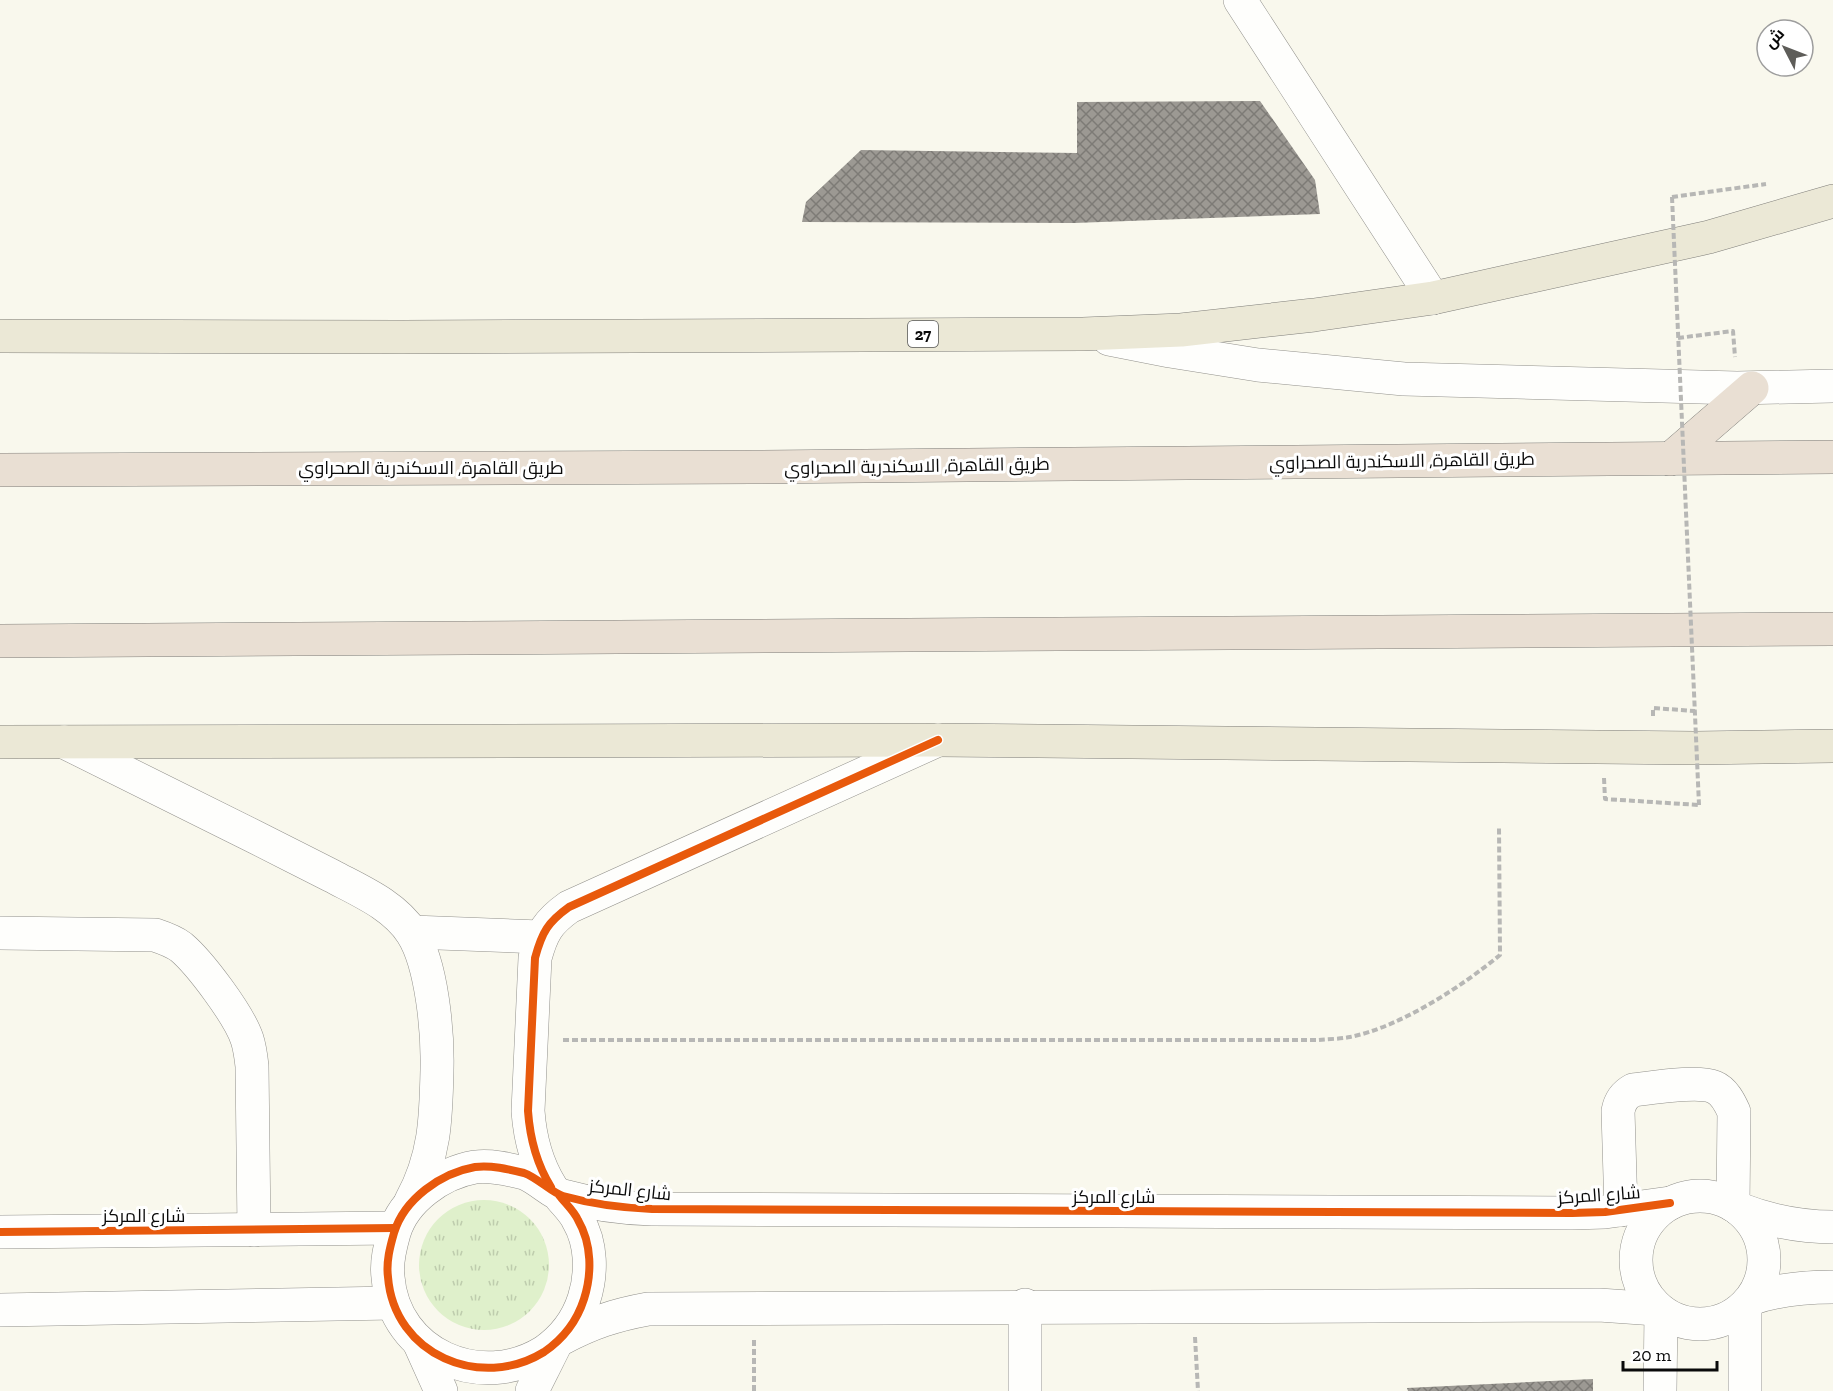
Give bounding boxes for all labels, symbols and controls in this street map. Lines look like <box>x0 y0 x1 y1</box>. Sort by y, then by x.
north arrow <box>1755 18 1815 78</box>
text: ش <box>1760 24 1788 52</box>
road number: 27 <box>908 321 938 347</box>
street label: طريق القاهرة, الاسكندرية الصحراوي <box>1269 448 1535 477</box>
street label: طريق القاهرة, الاسكندرية الصحراوي <box>784 453 1050 482</box>
street label: طريق القاهرة, الاسكندرية الصحراوي <box>298 457 564 482</box>
street label: شارع المركز <box>587 1175 672 1206</box>
street label: شارع المركز <box>1556 1181 1641 1210</box>
street label: شارع المركز <box>1072 1186 1155 1209</box>
street label: شارع المركز <box>102 1205 185 1228</box>
scale bar <box>1623 1334 1718 1372</box>
text: 20 m <box>1632 1344 1672 1366</box>

